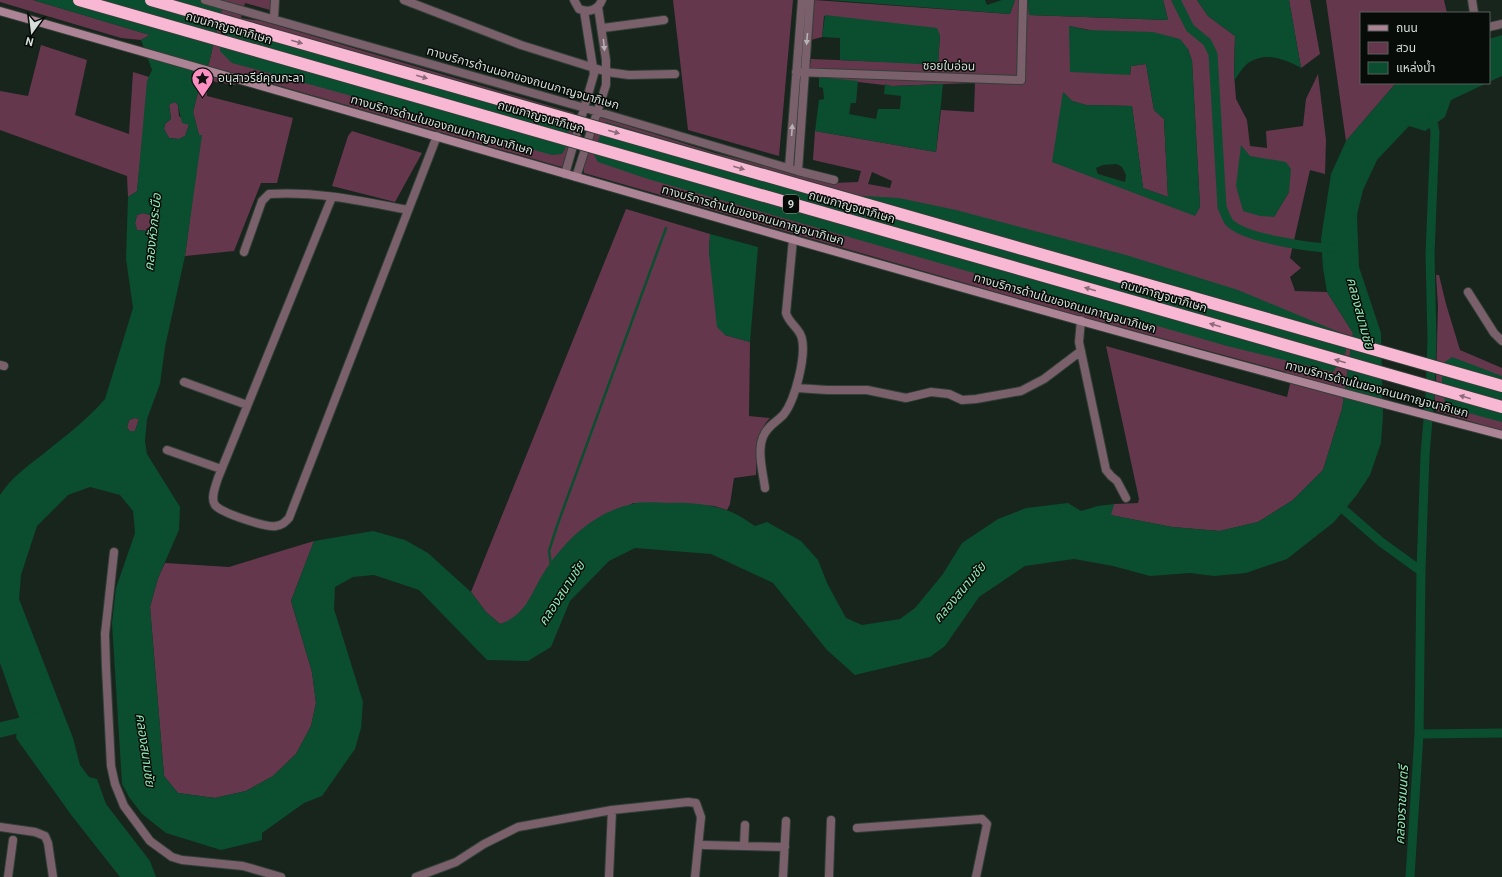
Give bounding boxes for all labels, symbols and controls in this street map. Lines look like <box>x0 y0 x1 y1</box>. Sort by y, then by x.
street label: ถนนกาญจนาภิเษก <box>184 9 274 47</box>
north arrow <box>12 12 52 52</box>
legend <box>1360 12 1490 84</box>
text: ถนน <box>1396 21 1418 35</box>
one-way arrow <box>803 33 810 45</box>
text: N <box>24 34 35 48</box>
one-way arrow <box>290 39 303 45</box>
one-way arrow <box>601 39 608 52</box>
text: สวน <box>1396 41 1416 55</box>
street label: ทางบริการด้านนอกของถนนกาญจนาภิเษก <box>425 44 621 112</box>
street label: ซอยใบอ่อน <box>923 59 975 73</box>
text: แหล่งน้ำ <box>1396 59 1435 75</box>
place icon: อนุสาวรีย์คุณกะลา <box>189 65 215 98</box>
place label: อนุสาวรีย์คุณกะลา <box>218 71 304 85</box>
one-way arrow <box>416 74 428 80</box>
street label: ทางบริการด้านในของถนนกาญจนาภิเษก <box>349 92 535 158</box>
street label: ถนนกาญจนาภิเษก <box>496 98 586 136</box>
one-way arrow <box>788 124 795 136</box>
one-way arrow <box>608 129 620 135</box>
one-way arrow <box>733 165 745 171</box>
street label: ทางบริการด้านในของถนนกาญจนาภิเษก <box>660 182 846 248</box>
street label: ถนนกาญจนาภิเษก <box>807 188 897 226</box>
water label: คลองหัวกระบือ <box>141 192 164 271</box>
road number: 9 <box>783 195 799 213</box>
street label: ทางบริการด้านในของถนนกาญจนาภิเษก <box>972 270 1158 336</box>
water label: คลองสนามชัย <box>1344 276 1378 352</box>
street label: ถนนกาญจนาภิเษก <box>1119 277 1209 315</box>
one-way arrow <box>1083 286 1095 292</box>
one-way arrow <box>1208 322 1220 328</box>
street label: ทางบริการด้านในของถนนกาญจนาภิเษก <box>1284 358 1470 420</box>
one-way arrow <box>1333 358 1345 364</box>
one-way arrow <box>1458 393 1471 399</box>
water label: คลองสนามชัย <box>535 557 588 628</box>
water label: คลองสนามชัย <box>930 558 990 625</box>
water label: คลองสนามชัย <box>133 713 158 789</box>
water label: คลองราชมนตรี <box>1392 762 1411 845</box>

